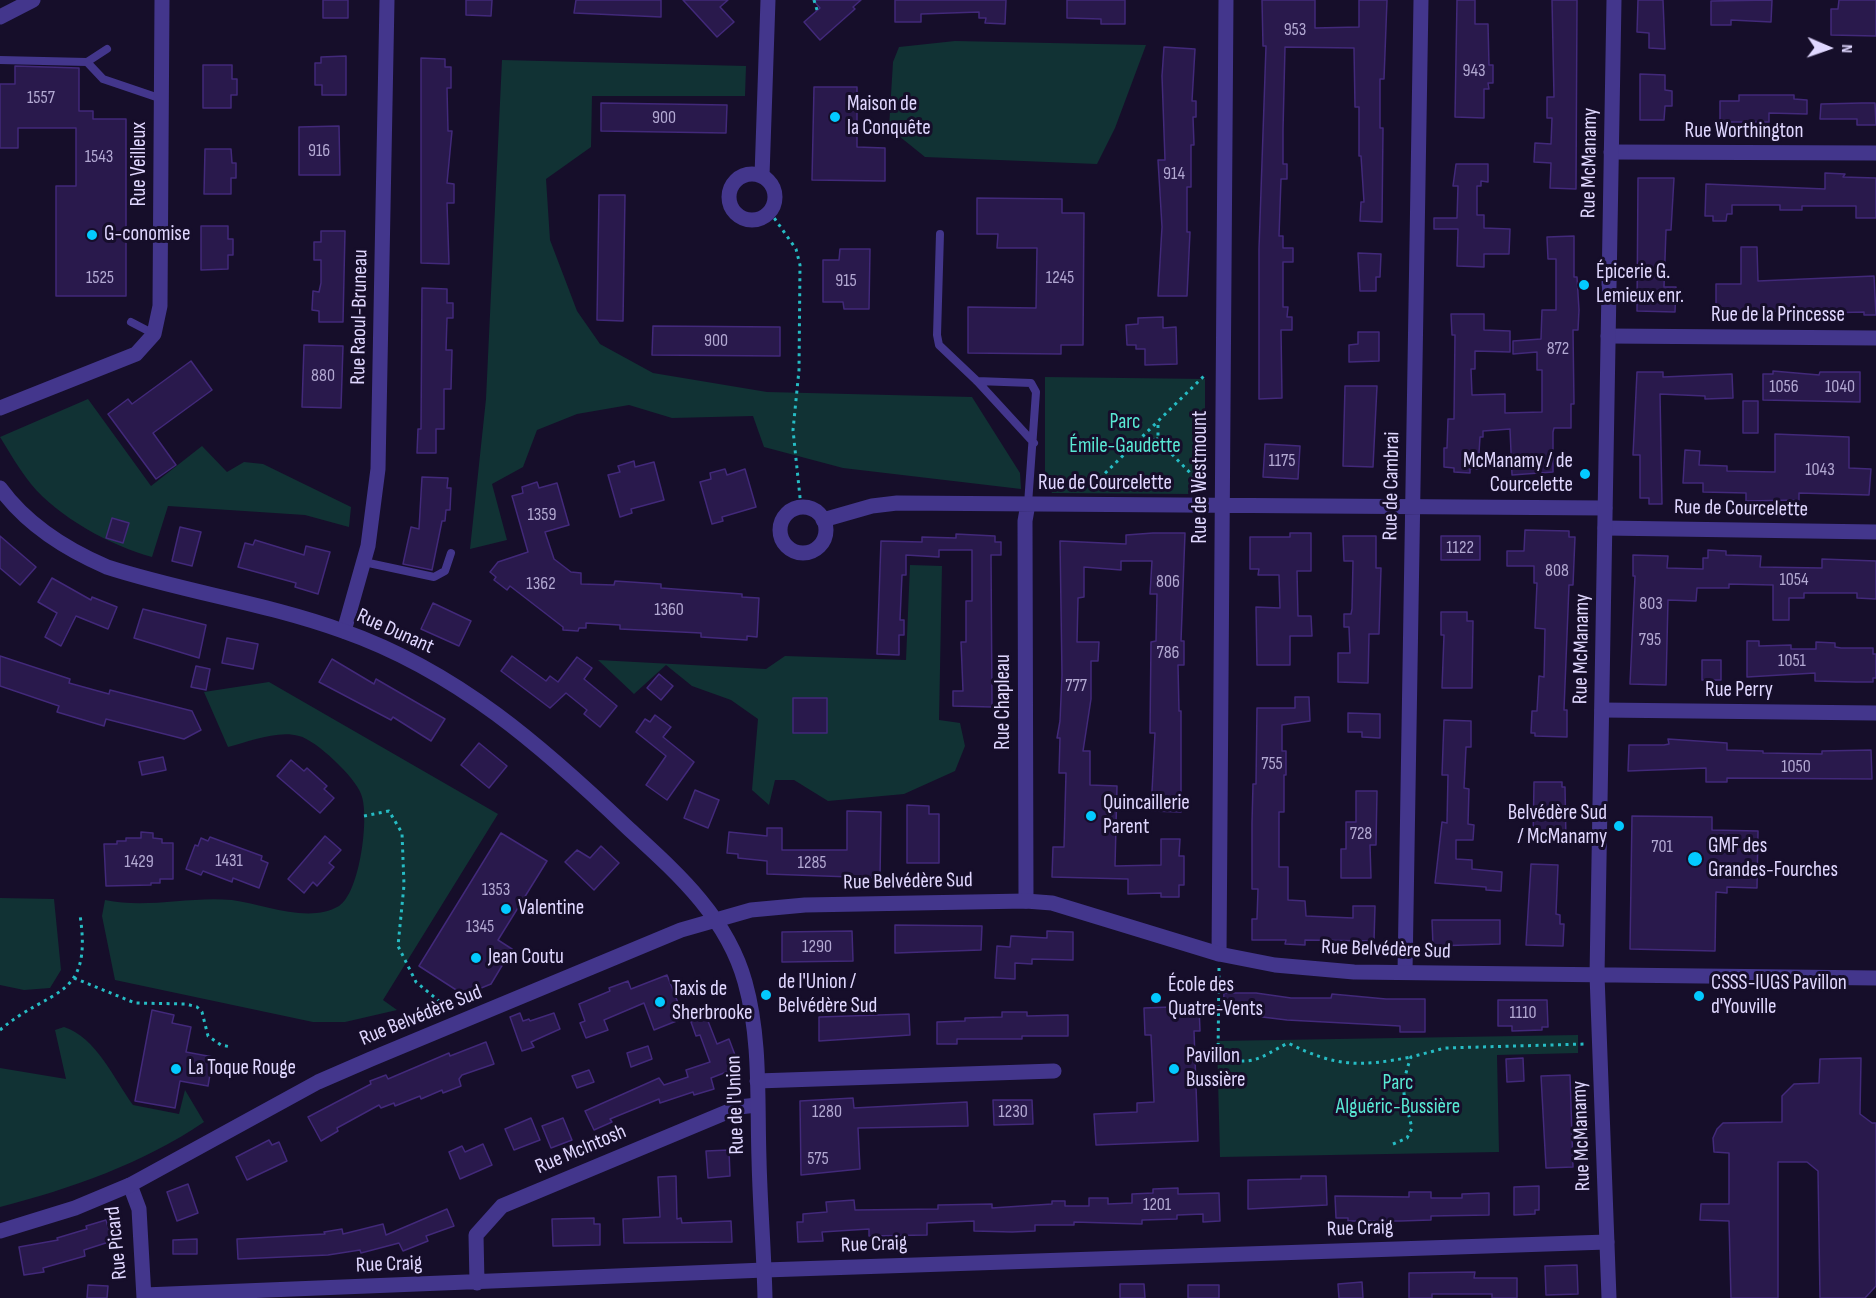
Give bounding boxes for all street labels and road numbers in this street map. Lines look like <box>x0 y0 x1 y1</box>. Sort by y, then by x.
street label: Rue McManamy <box>1576 108 1604 218</box>
street label: Rue Worthington <box>1684 119 1804 145</box>
street label: Rue Veilleux <box>127 122 153 206</box>
street label: Rue Raoul-Bruneau <box>346 249 374 385</box>
street label: Rue de la Princesse <box>1711 303 1845 329</box>
street label: Rue de Westmount <box>1188 410 1214 544</box>
street label: Rue de Cambrai <box>1378 431 1406 541</box>
street label: Rue de Courcelette <box>1038 471 1172 497</box>
street label: Rue de Courcelette <box>1674 495 1808 523</box>
street label: Rue McManamy <box>1568 594 1596 704</box>
street label: Rue Dunant <box>352 604 438 660</box>
street label: Rue Chapleau <box>991 654 1017 750</box>
street label: Rue Perry <box>1705 678 1773 704</box>
street label: Rue Belvédère Sud <box>843 868 973 896</box>
street label: Rue Belvédère Sud <box>1321 935 1451 965</box>
street label: Rue Belvédère Sud <box>356 980 486 1052</box>
street label: Rue de l'Union <box>722 1055 750 1155</box>
street label: Rue McManamy <box>1567 1080 1597 1192</box>
street label: Rue McIntosh <box>532 1120 630 1180</box>
street label: Rue Picard <box>101 1205 133 1281</box>
street label: Rue Craig <box>1326 1215 1394 1243</box>
street label: Rue Craig <box>840 1231 908 1259</box>
street label: Rue Craig <box>355 1251 423 1279</box>

